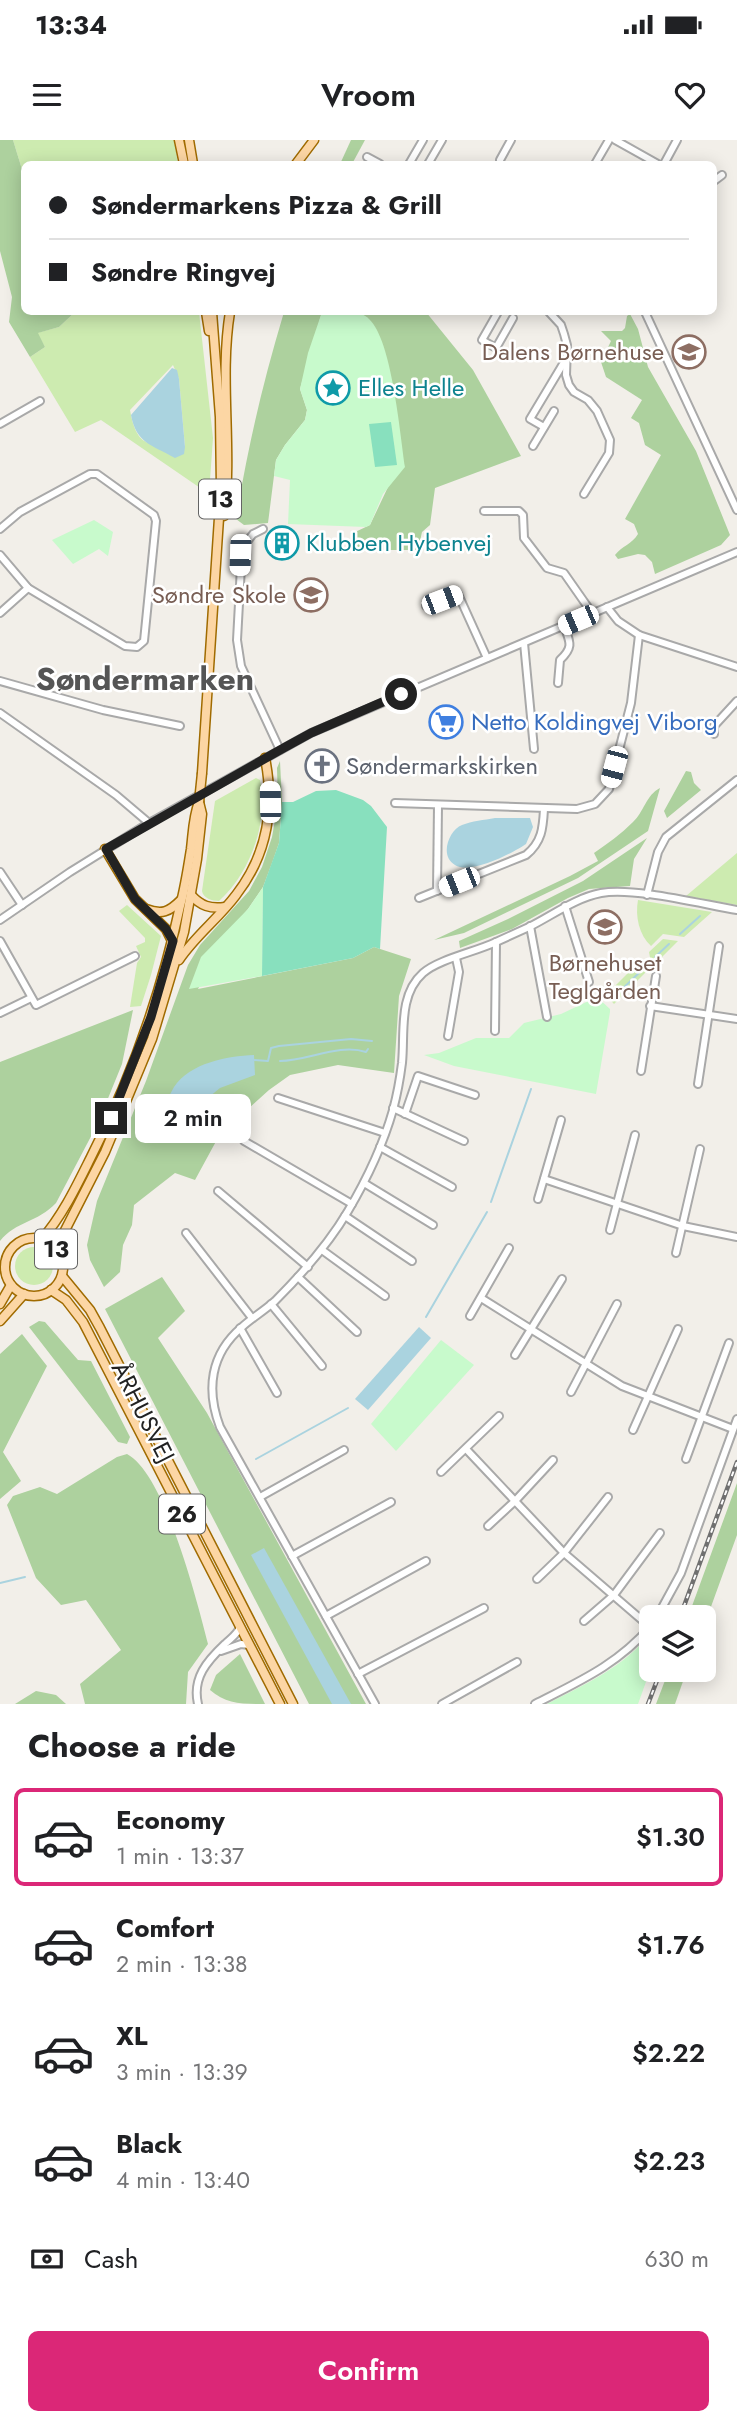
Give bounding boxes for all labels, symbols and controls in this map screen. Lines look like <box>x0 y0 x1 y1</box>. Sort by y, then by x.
text: 13:34 <box>35 6 107 44</box>
text: Vroom <box>321 72 416 118</box>
icon: menu <box>28 76 66 114</box>
icon: heart <box>671 76 709 114</box>
text: Søndermarkens Pizza & Grill <box>91 186 442 224</box>
text: Søndre Ringvej <box>91 253 276 291</box>
school or university icon: Dalens Børnehuse <box>670 333 708 371</box>
place label: Dalens Børnehuse <box>482 334 664 369</box>
place icon: Elles Helle <box>314 369 352 407</box>
place label: Elles Helle <box>358 370 464 405</box>
road number: 13 <box>199 480 241 518</box>
building icon: Klubben Hybenvej <box>263 524 301 562</box>
place label: Klubben Hybenvej <box>306 525 492 560</box>
car <box>229 534 252 576</box>
school or university icon: Søndre Skole <box>292 576 330 614</box>
place label: Søndre Skole <box>152 577 286 612</box>
car <box>419 583 466 617</box>
car <box>555 602 602 638</box>
district label: Søndermarken <box>36 656 254 702</box>
route start <box>385 678 417 710</box>
supermarket icon: Netto Koldingvej Viborg <box>427 703 465 741</box>
place label: Netto Koldingvej Viborg <box>471 704 718 739</box>
car <box>599 744 630 790</box>
church icon: Søndermarkskirken <box>303 747 341 785</box>
place label: Søndermarkskirken <box>346 748 538 783</box>
car <box>260 781 281 823</box>
car <box>436 864 483 900</box>
school or university icon: Børnehuset Teglgården <box>586 908 624 946</box>
place label: Børnehuset Teglgården <box>549 945 662 1008</box>
callout: 2 min <box>136 1094 251 1142</box>
text: 2 min <box>163 1101 223 1135</box>
route end <box>95 1102 127 1134</box>
road number: 13 <box>35 1230 77 1268</box>
street label: ÅRHUSVEJ <box>103 1355 184 1468</box>
road number: 26 <box>159 1494 205 1534</box>
map controls <box>639 1605 716 1682</box>
button: layers <box>639 1605 716 1682</box>
text: Choose a ride <box>28 1723 236 1769</box>
text: Economy <box>116 1801 225 1839</box>
icon: car <box>32 1806 95 1869</box>
text: $1.30 <box>636 1818 705 1856</box>
text: 1 min · 13:37 <box>116 1839 244 1873</box>
text: Comfort <box>116 1909 214 1947</box>
icon: car <box>32 1914 95 1977</box>
text: $1.76 <box>637 1926 705 1964</box>
text: 2 min · 13:38 <box>116 1947 248 1981</box>
text: XL <box>116 2017 148 2055</box>
icon: car <box>32 2022 95 2085</box>
text: $2.22 <box>632 2034 705 2072</box>
text: 3 min · 13:39 <box>116 2055 248 2089</box>
text: Black <box>116 2125 182 2163</box>
icon: car <box>32 2130 95 2193</box>
text: $2.23 <box>633 2142 705 2180</box>
text: 4 min · 13:40 <box>116 2163 250 2197</box>
icon: cash <box>28 2240 66 2278</box>
text: Cash <box>84 2240 138 2278</box>
text: 630 m <box>645 2242 709 2276</box>
button: Confirm <box>28 2331 709 2411</box>

